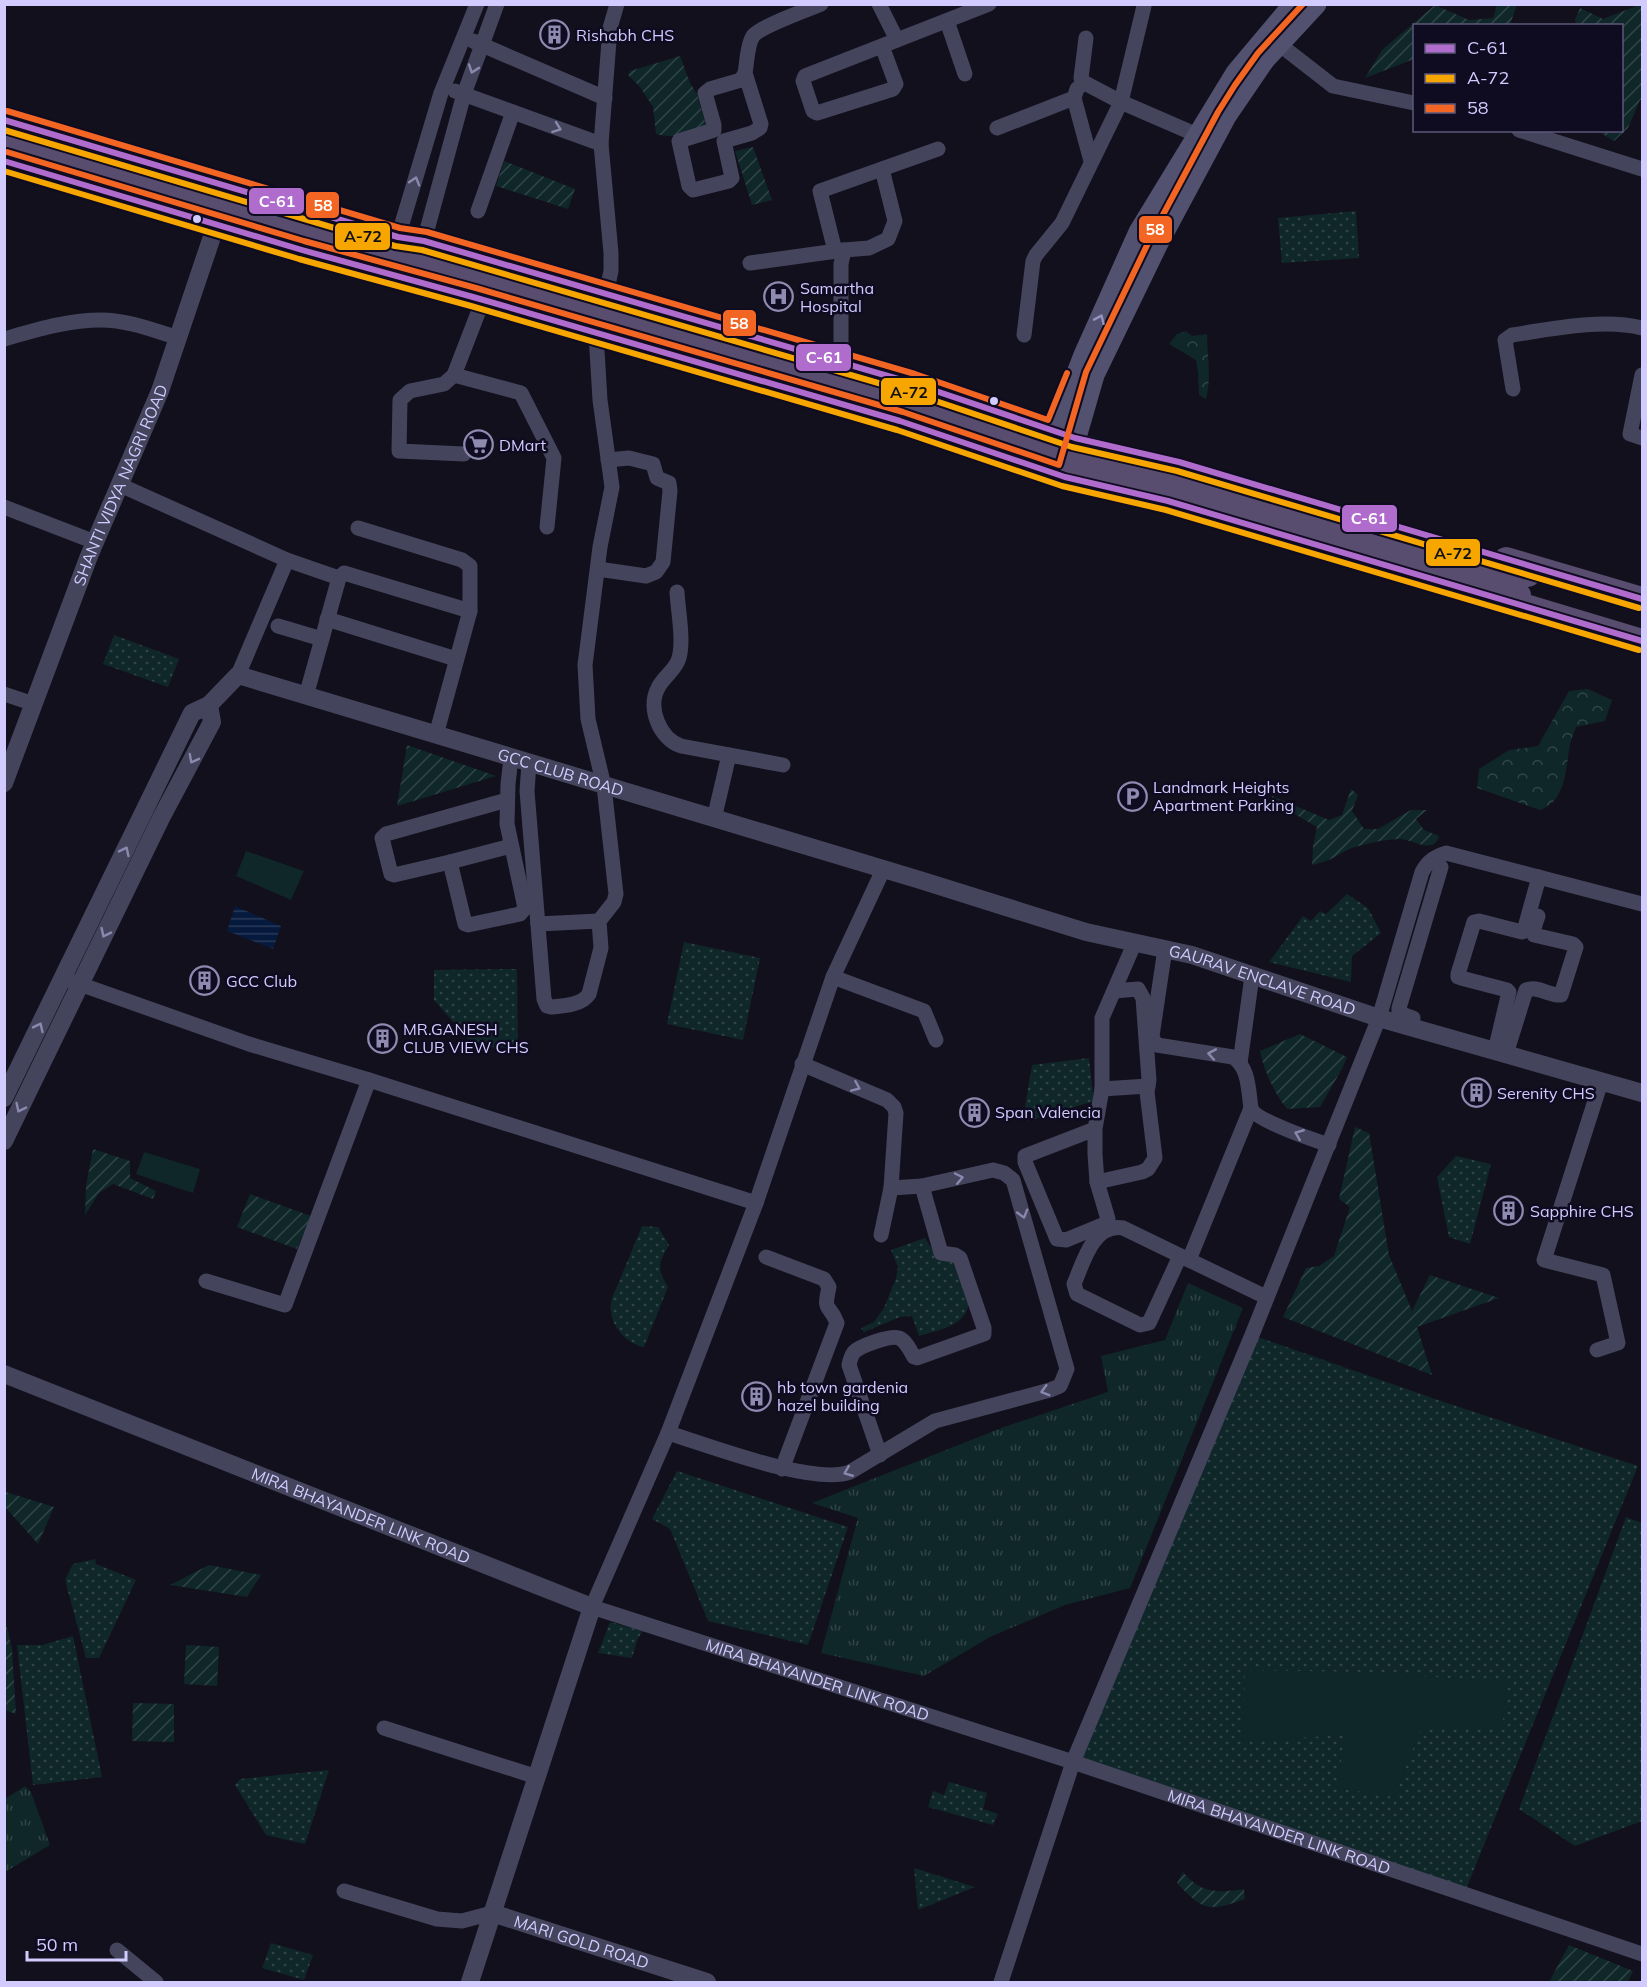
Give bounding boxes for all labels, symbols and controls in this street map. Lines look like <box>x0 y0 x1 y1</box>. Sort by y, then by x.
building icon: Rishabh CHS <box>539 19 571 51</box>
legend <box>1413 24 1623 132</box>
place label: Rishabh CHS <box>576 25 674 45</box>
text: C-61 <box>1467 36 1508 59</box>
one-way arrow <box>468 63 481 74</box>
text: A-72 <box>1467 66 1509 89</box>
text: 58 <box>1467 96 1489 119</box>
one-way arrow <box>551 120 562 133</box>
one-way arrow <box>408 176 420 187</box>
line badge: C-61 <box>248 187 305 215</box>
text: C-61 <box>259 191 295 211</box>
line badge: 58 <box>305 191 340 219</box>
text: 58 <box>313 195 333 215</box>
unlabelled marker <box>191 213 203 225</box>
line badge: 58 <box>1138 215 1173 244</box>
text: 58 <box>1145 219 1165 239</box>
line badge: A-72 <box>334 222 391 251</box>
text: A-72 <box>344 226 382 246</box>
place label: Samartha Hospital <box>800 278 874 316</box>
hospital icon: Samartha Hospital <box>763 281 795 313</box>
line badge: 58 <box>722 309 757 337</box>
text: 58 <box>729 313 749 333</box>
one-way arrow <box>1093 314 1105 325</box>
line badge: C-61 <box>795 343 852 372</box>
text: C-61 <box>806 347 842 367</box>
line badge: A-72 <box>880 377 937 406</box>
street label: SHANTI VIDYA NAGRI ROAD <box>69 382 171 588</box>
text: A-72 <box>890 382 928 402</box>
unlabelled marker <box>988 395 1000 407</box>
supermarket icon: DMart <box>462 429 494 461</box>
place label: DMart <box>499 435 547 455</box>
line badge: C-61 <box>1341 504 1398 533</box>
text: C-61 <box>1351 508 1387 528</box>
line badge: A-72 <box>1425 538 1481 567</box>
text: A-72 <box>1434 543 1472 563</box>
street label: GCC CLUB ROAD <box>495 744 626 800</box>
one-way arrow <box>189 752 200 763</box>
place label: Landmark Heights Apartment Parking <box>1153 777 1294 815</box>
parking icon: Landmark Heights Apartment Parking <box>1116 780 1148 812</box>
one-way arrow <box>117 847 129 858</box>
one-way arrow <box>100 926 112 937</box>
street label: GAURAV ENCLAVE ROAD <box>1167 940 1358 1019</box>
building icon: GCC Club <box>189 965 221 997</box>
place label: GCC Club <box>226 971 297 991</box>
place label: MR.GANESH CLUB VIEW CHS <box>403 1019 529 1057</box>
one-way arrow <box>31 1022 43 1033</box>
building icon: MR.GANESH CLUB VIEW CHS <box>366 1022 398 1054</box>
one-way arrow <box>1208 1048 1218 1061</box>
building icon: Serenity CHS <box>1460 1077 1492 1109</box>
one-way arrow <box>849 1079 860 1091</box>
place label: Serenity CHS <box>1497 1083 1595 1103</box>
building icon: Span Valencia <box>958 1096 990 1128</box>
one-way arrow <box>16 1102 28 1113</box>
place label: Span Valencia <box>995 1102 1101 1122</box>
one-way arrow <box>1294 1129 1305 1141</box>
one-way arrow <box>954 1172 964 1185</box>
building icon: Sapphire CHS <box>1493 1195 1525 1227</box>
place label: Sapphire CHS <box>1530 1201 1634 1221</box>
one-way arrow <box>1016 1208 1028 1219</box>
place label: hb town gardenia hazel building <box>777 1377 908 1415</box>
building icon: hb town gardenia hazel building <box>740 1380 772 1412</box>
one-way arrow <box>1040 1384 1051 1396</box>
street label: MIRA BHAYANDER LINK ROAD <box>249 1463 473 1568</box>
one-way arrow <box>843 1465 854 1477</box>
street label: MIRA BHAYANDER LINK ROAD <box>703 1634 932 1725</box>
street label: MIRA BHAYANDER LINK ROAD <box>1165 1785 1393 1878</box>
street label: MARI GOLD ROAD <box>511 1911 652 1973</box>
scale bar <box>27 1924 126 1962</box>
text: 50 m <box>36 1933 78 1956</box>

